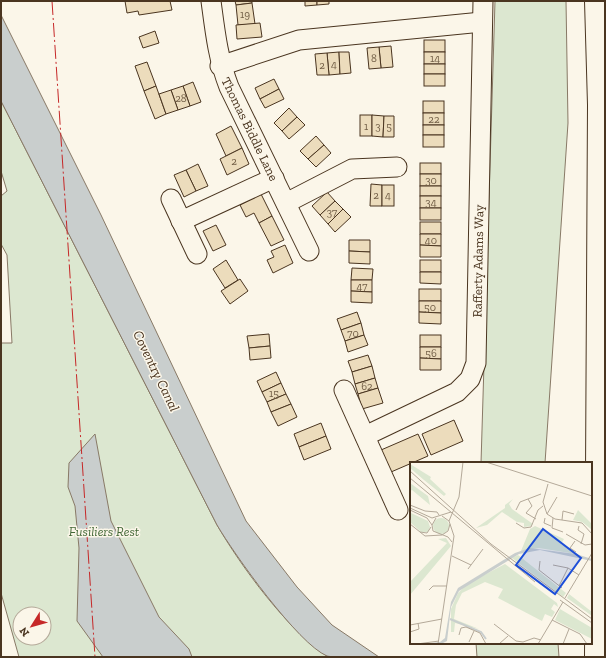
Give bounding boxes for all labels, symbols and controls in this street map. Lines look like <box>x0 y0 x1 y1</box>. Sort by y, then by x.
house number: 19 <box>240 8 250 21</box>
house number: 8 <box>371 52 377 65</box>
house number: 14 <box>430 52 440 65</box>
house number: 4 <box>331 58 337 71</box>
house number: 2 <box>319 59 325 72</box>
street label: Thomas Biddle Lane <box>218 75 282 183</box>
house number: 28 <box>175 92 187 105</box>
house number: 22 <box>428 113 440 126</box>
house number: 1 <box>364 120 369 133</box>
house number: 3 <box>375 120 381 133</box>
house number: 5 <box>386 120 392 133</box>
house number: 2 <box>231 155 237 168</box>
house number: 30 <box>425 174 437 187</box>
house number: 2 <box>373 189 379 202</box>
house number: 4 <box>385 189 391 202</box>
house number: 34 <box>425 196 437 209</box>
street label: Rafferty Adams Way <box>470 204 486 318</box>
house number: 37 <box>327 206 337 219</box>
house number: 40 <box>425 234 437 247</box>
house number: 47 <box>357 280 367 293</box>
house number: 50 <box>424 301 436 314</box>
house number: 70 <box>347 327 359 340</box>
water label: Coventry Canal <box>129 328 183 414</box>
house number: 56 <box>425 347 437 360</box>
house number: 62 <box>361 380 373 393</box>
house number: 15 <box>269 387 279 400</box>
inset map <box>410 462 592 644</box>
park label: Fusiliers Rest <box>69 524 140 539</box>
north arrow <box>12 606 52 646</box>
text: N <box>16 624 32 639</box>

